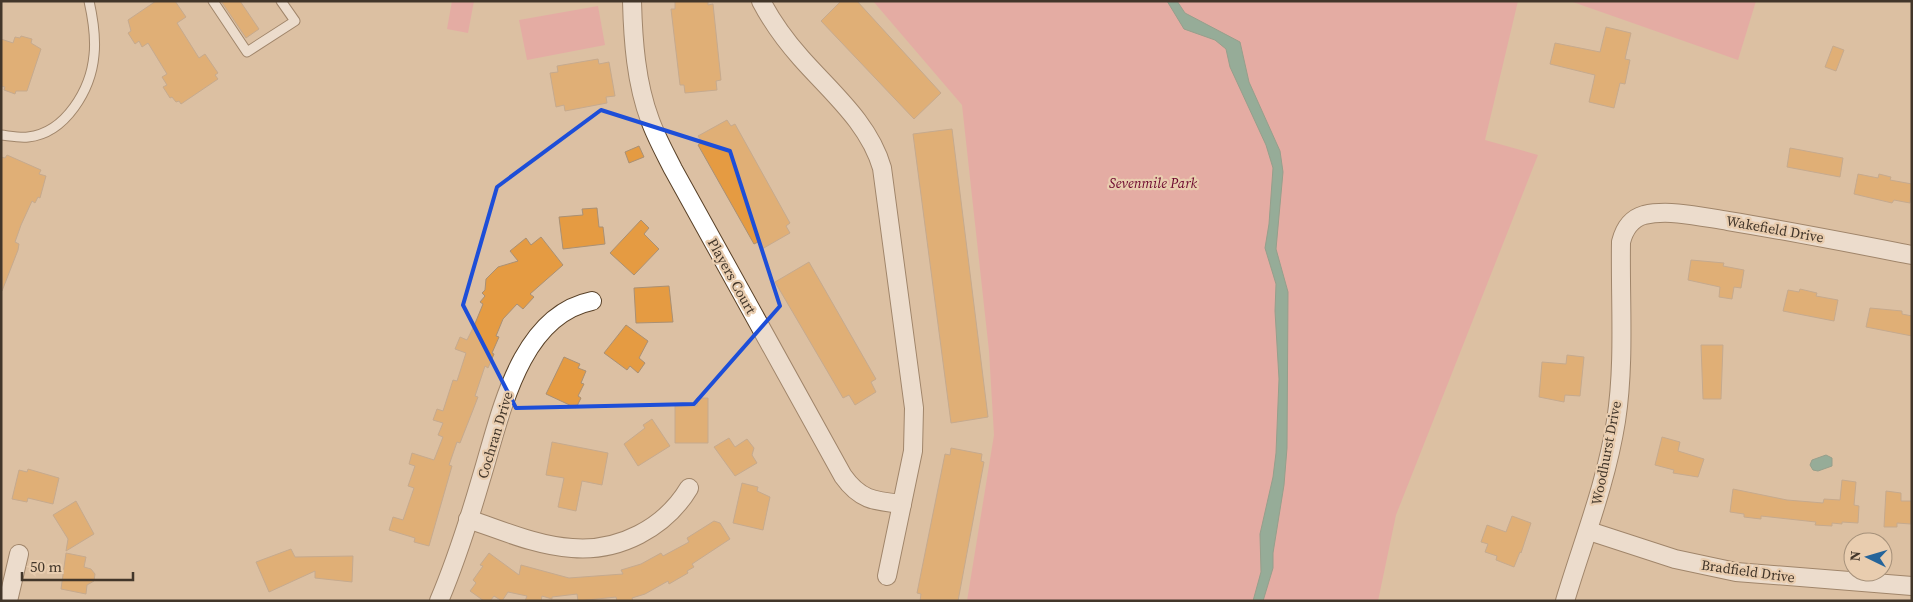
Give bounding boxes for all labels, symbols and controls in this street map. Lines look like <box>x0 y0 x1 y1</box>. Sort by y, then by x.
park label: Sevenmile Park <box>1109 173 1197 193</box>
street label: Wakefield Drive <box>1725 211 1825 247</box>
street label: Players Court <box>703 235 761 318</box>
street label: Cochran Drive <box>472 389 518 481</box>
street label: Woodhurst Drive <box>1586 399 1626 507</box>
north arrow <box>1843 532 1893 582</box>
scale bar <box>22 550 134 582</box>
text: N <box>1845 550 1865 562</box>
street label: Bradfield Drive <box>1700 555 1796 587</box>
text: 50 m <box>30 556 62 577</box>

